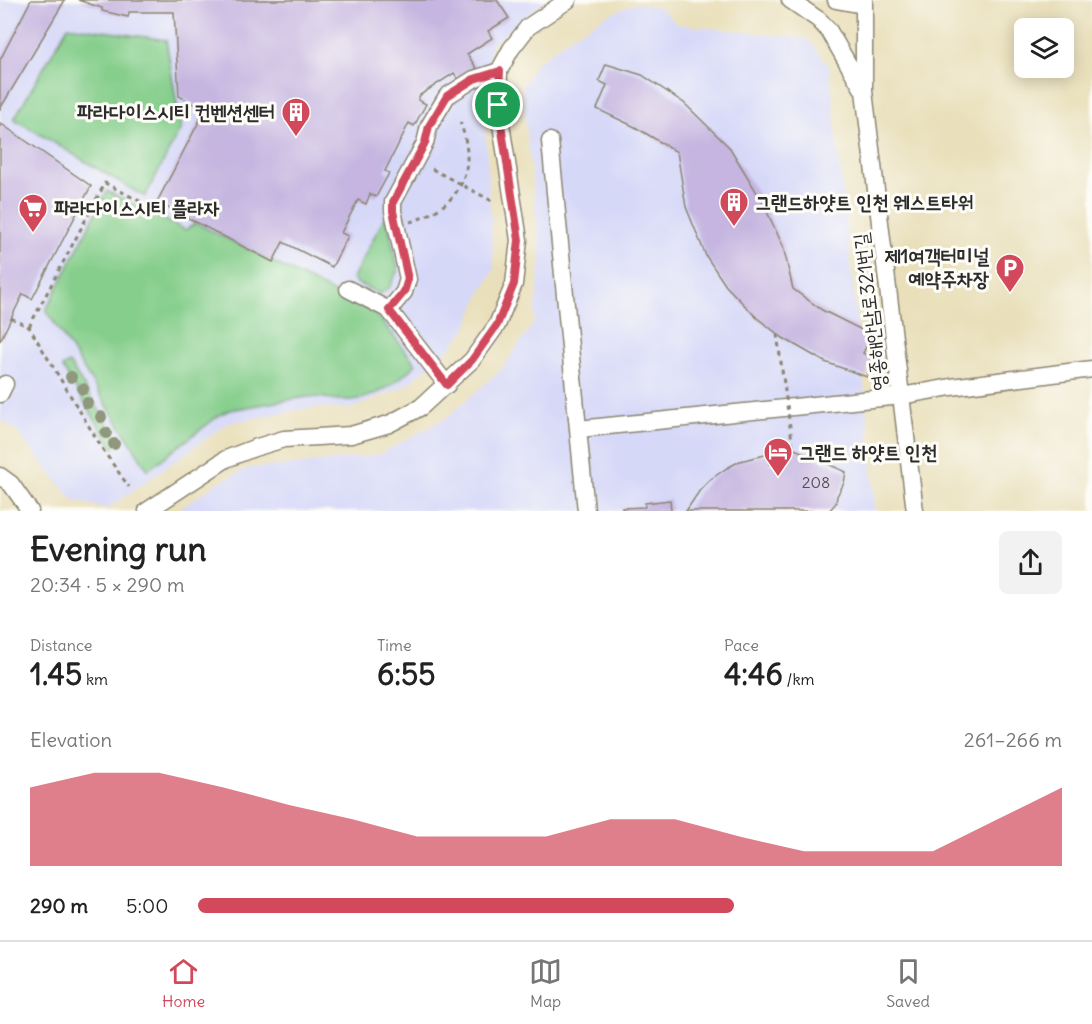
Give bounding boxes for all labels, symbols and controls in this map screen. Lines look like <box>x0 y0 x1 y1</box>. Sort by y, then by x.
map controls <box>1014 18 1074 78</box>
button: layers <box>1014 18 1074 78</box>
pin <box>472 79 523 130</box>
icon: arrive <box>481 88 514 121</box>
building icon: 파라다이스시티 컨벤션센터 <box>280 96 312 138</box>
place label: 파라다이스시티 컨벤션센터 <box>77 99 275 124</box>
building icon: 그랜드하얏트 인천 웨스트타워 <box>718 186 750 228</box>
place label: 그랜드하얏트 인천 웨스트타워 <box>755 189 974 214</box>
supermarket icon: 파라다이스시티 플라자 <box>17 192 49 234</box>
place label: 파라다이스시티 플라자 <box>54 195 220 220</box>
street label: 영종해안남로321번길 <box>847 232 892 392</box>
place label: 제1여객터미널 예약주차장 <box>884 243 990 291</box>
parking icon: 제1여객터미널 예약주차장 <box>994 252 1026 294</box>
hotel icon: 그랜드 하얏트 인천 <box>762 436 794 478</box>
place label: 그랜드 하얏트 인천 <box>799 439 937 464</box>
house number: 208 <box>802 472 830 492</box>
text: Evening run <box>30 528 206 570</box>
button: share <box>999 531 1062 594</box>
text: 20:34 · 5 × 290 m <box>30 572 185 597</box>
text: Distance <box>30 635 92 655</box>
text: Time <box>377 635 412 655</box>
text: Pace <box>724 635 759 655</box>
text: 1.45 <box>30 655 82 693</box>
text: 6:55 <box>377 655 436 693</box>
text: 4:46 <box>724 655 783 693</box>
text: km <box>82 669 108 689</box>
text: /km <box>783 669 815 689</box>
text: Elevation <box>30 727 112 752</box>
text: 261–266 m <box>964 727 1062 752</box>
text: 290 m <box>30 893 88 918</box>
text: 5:00 <box>126 893 168 918</box>
tab: Home <box>162 955 205 1011</box>
tab: Map <box>529 955 562 1011</box>
tab: Saved <box>886 955 930 1011</box>

